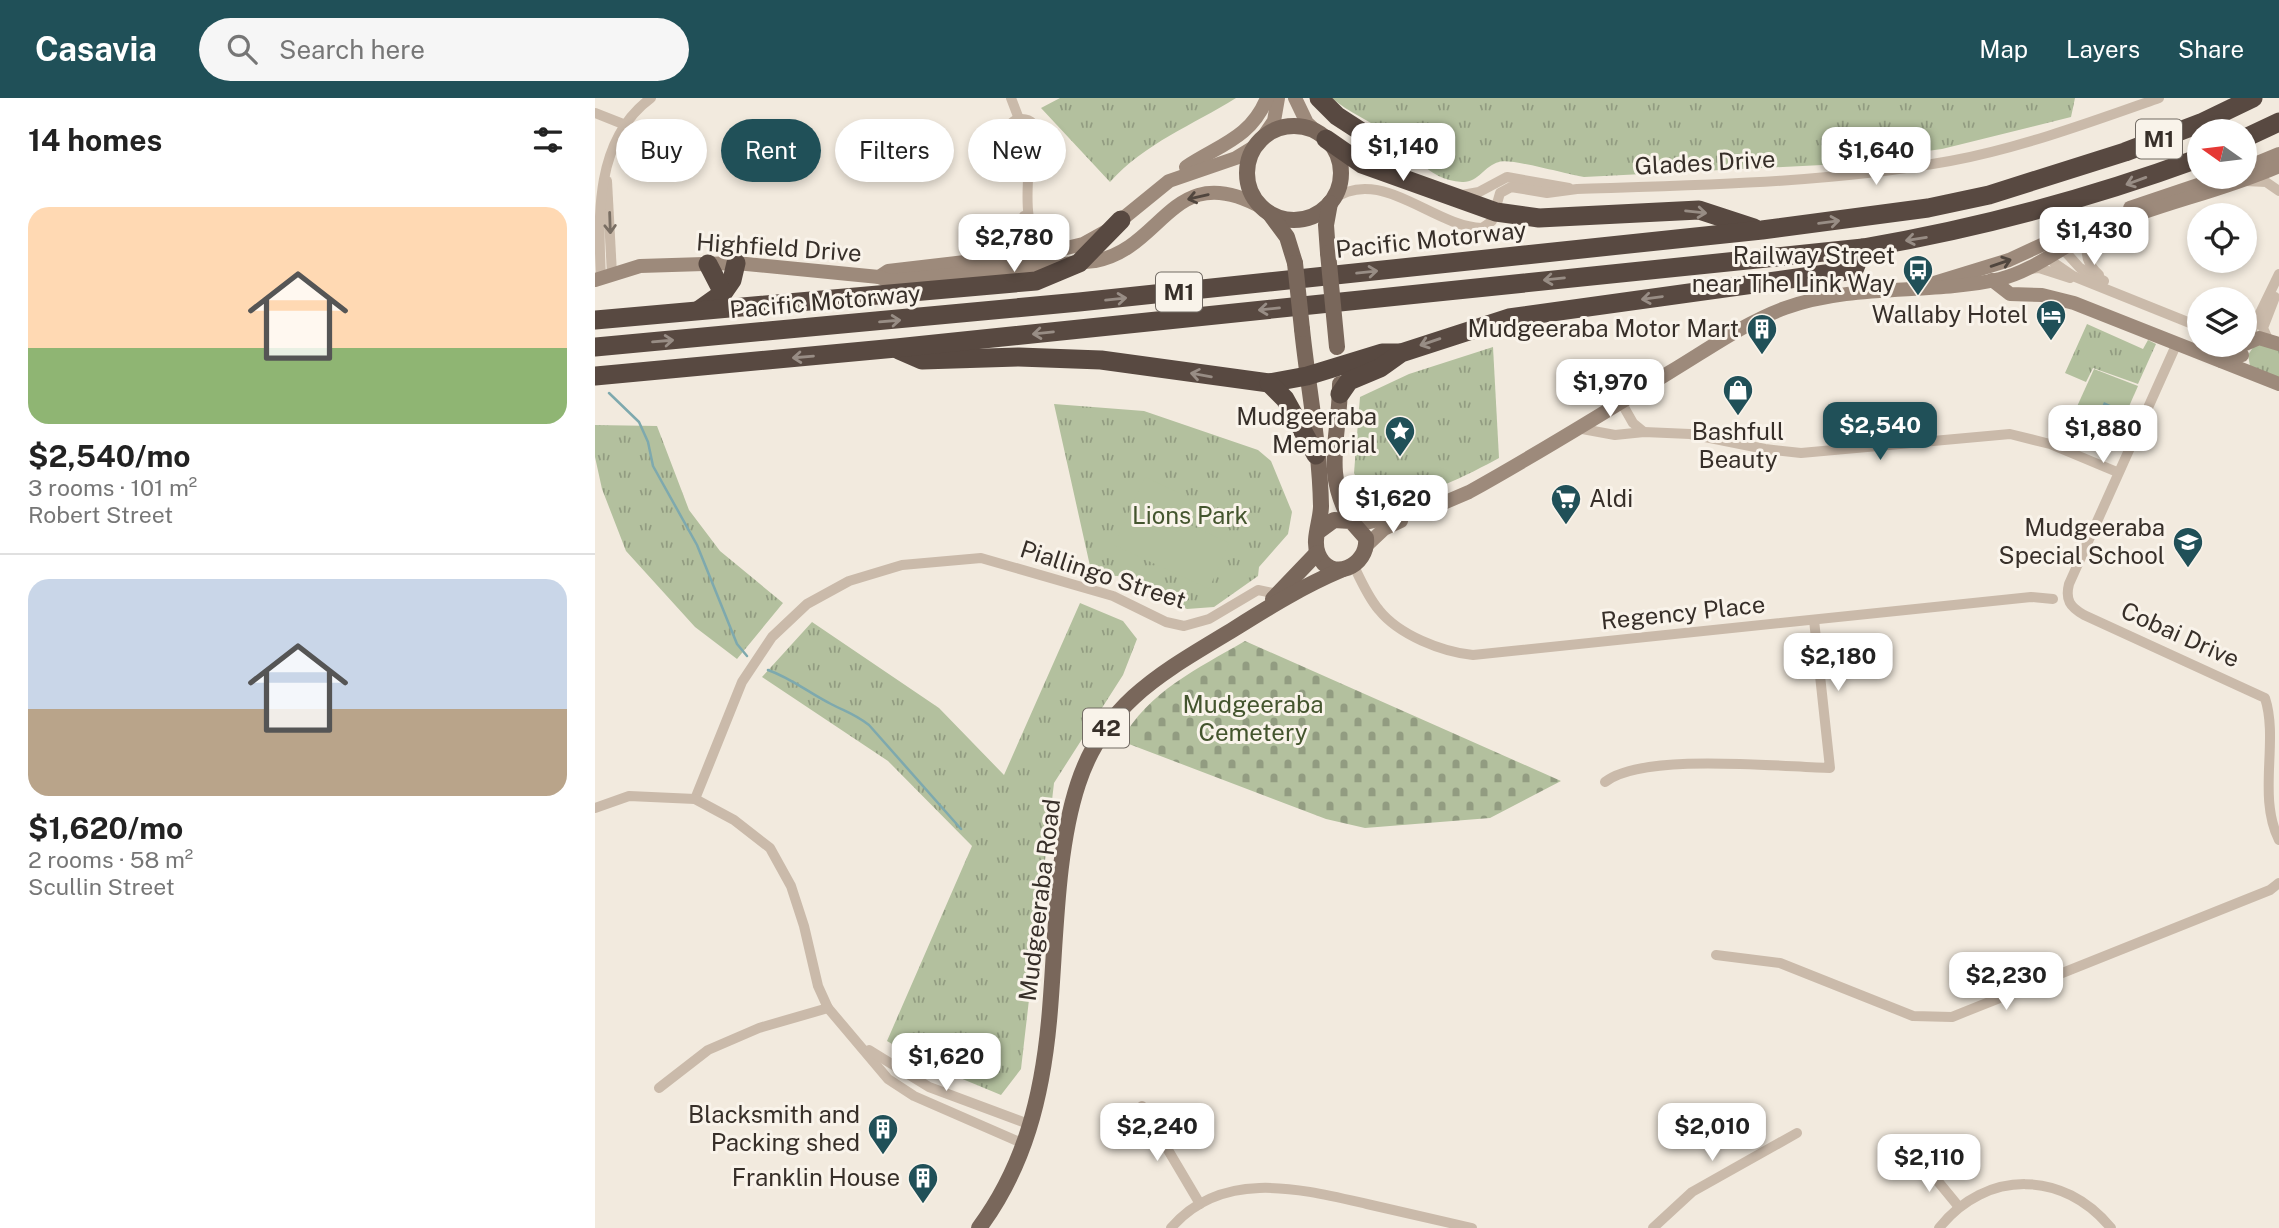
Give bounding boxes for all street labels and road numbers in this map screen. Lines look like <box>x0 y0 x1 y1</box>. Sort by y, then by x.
road number: M1 <box>2136 120 2182 158</box>
street label: Glades Drive <box>1634 144 1776 180</box>
street label: Pacific Motorway <box>1334 215 1528 263</box>
street label: Highfield Drive <box>695 227 863 267</box>
road number: M1 <box>1156 272 1202 312</box>
street label: Pacific Motorway <box>728 279 922 323</box>
street label: Piallingo Street <box>1017 534 1190 614</box>
street label: Regency Place <box>1599 589 1766 635</box>
street label: Cobai Drive <box>2117 596 2244 673</box>
road number: 42 <box>1083 708 1129 748</box>
street label: Mudgeeraba Road <box>1013 797 1065 1003</box>

